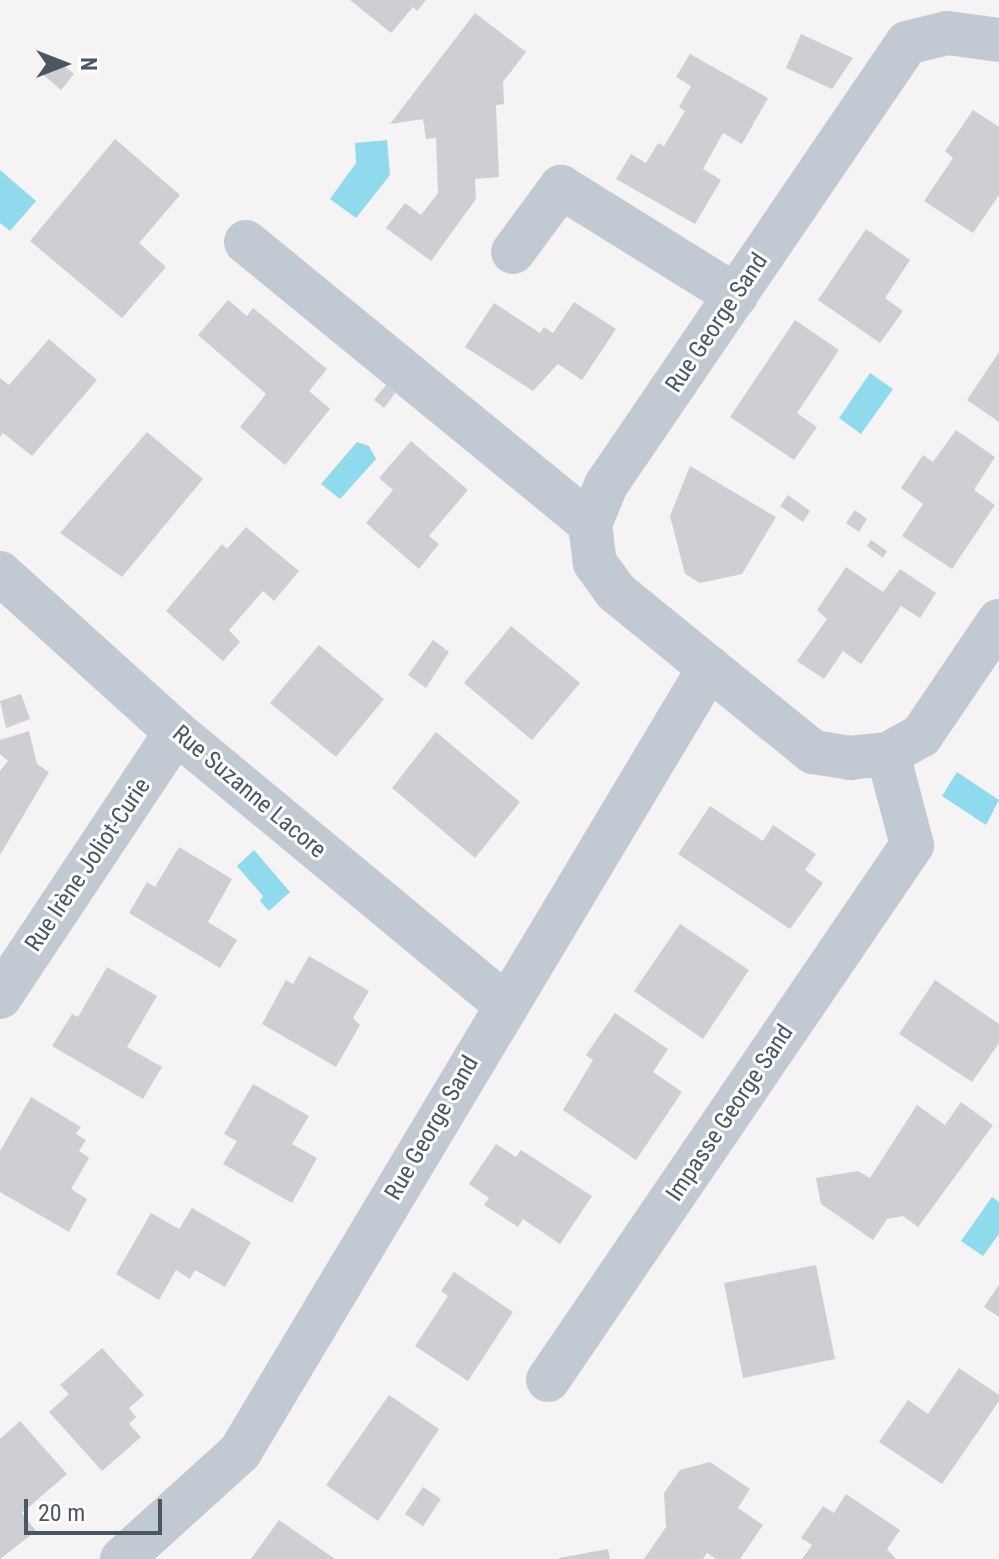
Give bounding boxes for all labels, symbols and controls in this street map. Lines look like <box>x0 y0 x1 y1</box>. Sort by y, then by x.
north arrow <box>24 24 104 104</box>
text: N <box>76 57 101 71</box>
street label: Rue George Sand <box>660 248 774 398</box>
street label: Rue Suzanne Lacore <box>166 719 332 865</box>
street label: Rue Irène Joliot-Curie <box>19 773 157 957</box>
street label: Impasse George Sand <box>660 1019 800 1207</box>
street label: Rue George Sand <box>379 1051 485 1205</box>
scale bar <box>28 1483 166 1533</box>
text: 20 m <box>38 1499 85 1527</box>

